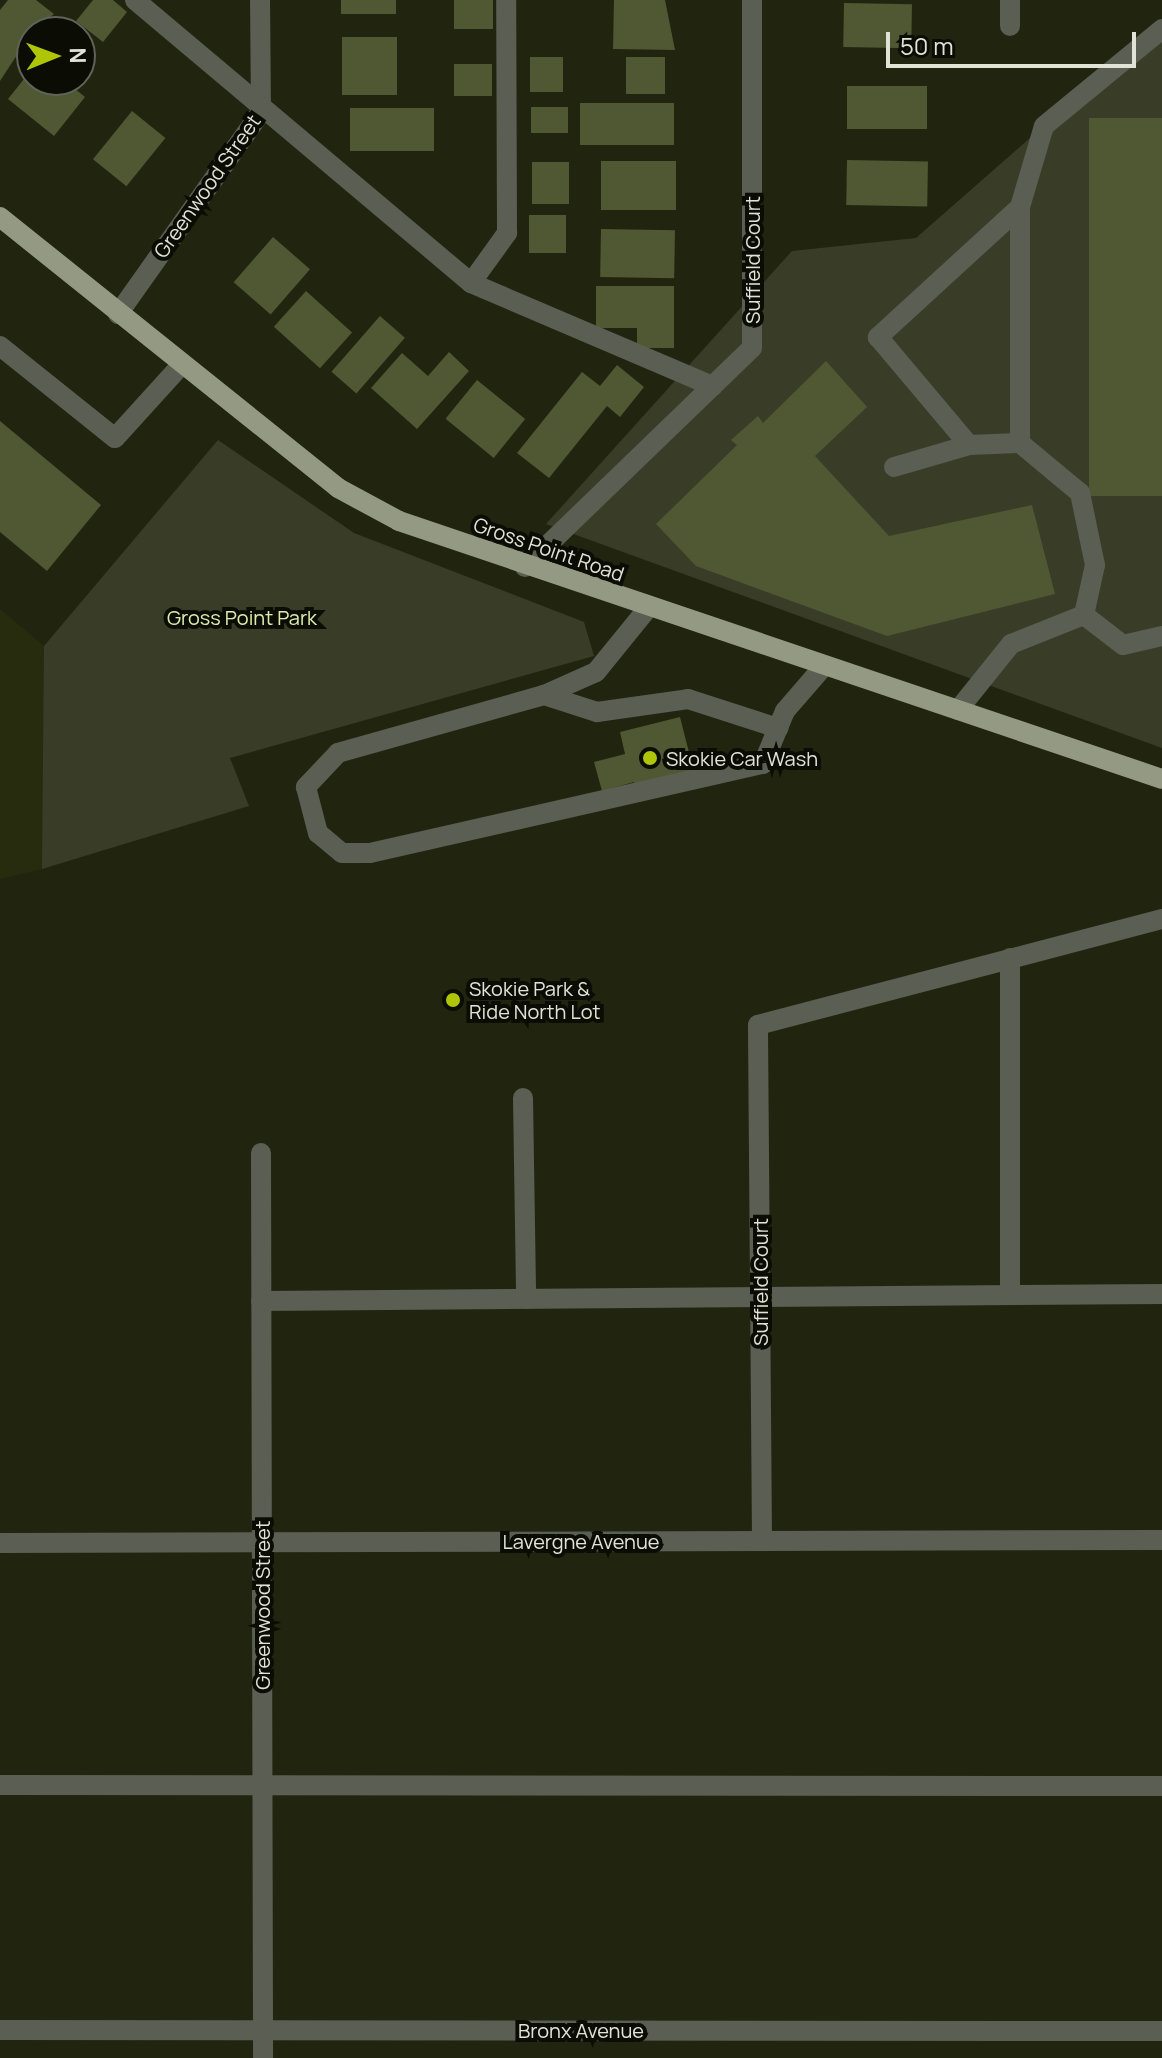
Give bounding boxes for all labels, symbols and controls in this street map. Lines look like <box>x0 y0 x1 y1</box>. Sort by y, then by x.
north arrow <box>16 16 96 96</box>
scale bar <box>890 16 1140 66</box>
text: 50 m <box>900 29 954 62</box>
text: N <box>63 47 93 64</box>
street label: Greenwood Street <box>149 110 265 262</box>
street label: Suffield Court <box>740 196 764 324</box>
street label: Gross Point Road <box>471 512 627 586</box>
park label: Gross Point Park <box>167 605 317 629</box>
place label: Skokie Car Wash <box>666 746 818 770</box>
marker: Skokie Car Wash <box>641 749 659 767</box>
place label: Skokie Park & Ride North Lot <box>469 976 600 1023</box>
marker: Skokie Park & Ride North Lot <box>444 991 462 1009</box>
street label: Suffield Court <box>748 1218 772 1346</box>
street label: Greenwood Street <box>250 1520 274 1690</box>
street label: Lavergne Avenue <box>503 1529 659 1553</box>
street label: Bronx Avenue <box>518 2018 644 2042</box>

